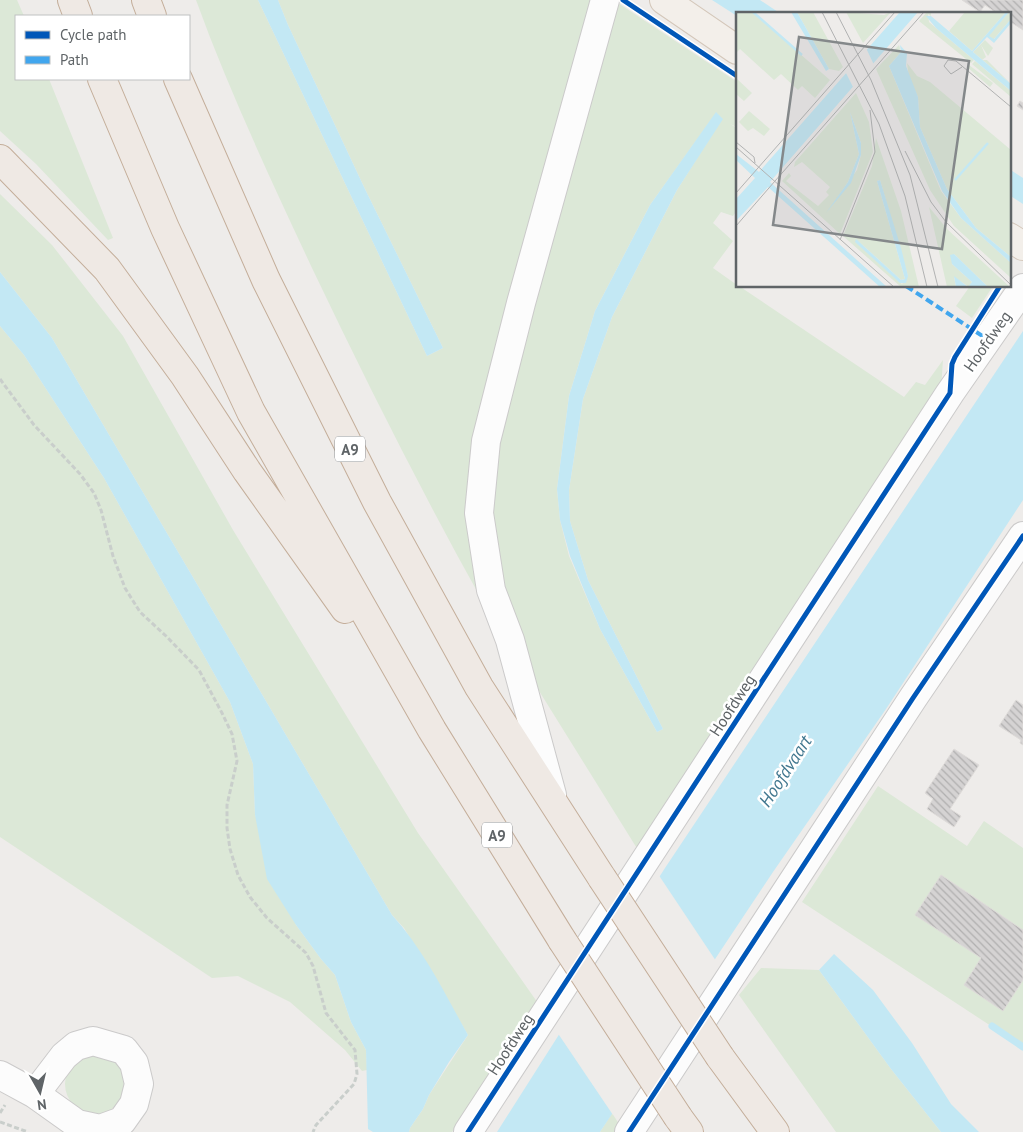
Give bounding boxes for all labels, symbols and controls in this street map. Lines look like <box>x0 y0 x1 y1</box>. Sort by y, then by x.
inset map <box>736 12 1010 288</box>
legend <box>15 15 190 80</box>
text: Cycle path <box>60 25 126 44</box>
text: Path <box>60 50 89 69</box>
street label: Hoofdweg <box>959 307 1015 375</box>
road number: A9 <box>335 436 365 462</box>
street label: Hoofdweg <box>705 670 759 740</box>
water label: Hoofdvaart <box>753 730 817 811</box>
road number: A9 <box>482 822 512 848</box>
street label: Hoofdweg <box>483 1009 537 1079</box>
north arrow <box>15 1067 65 1117</box>
text: N <box>36 1095 48 1114</box>

